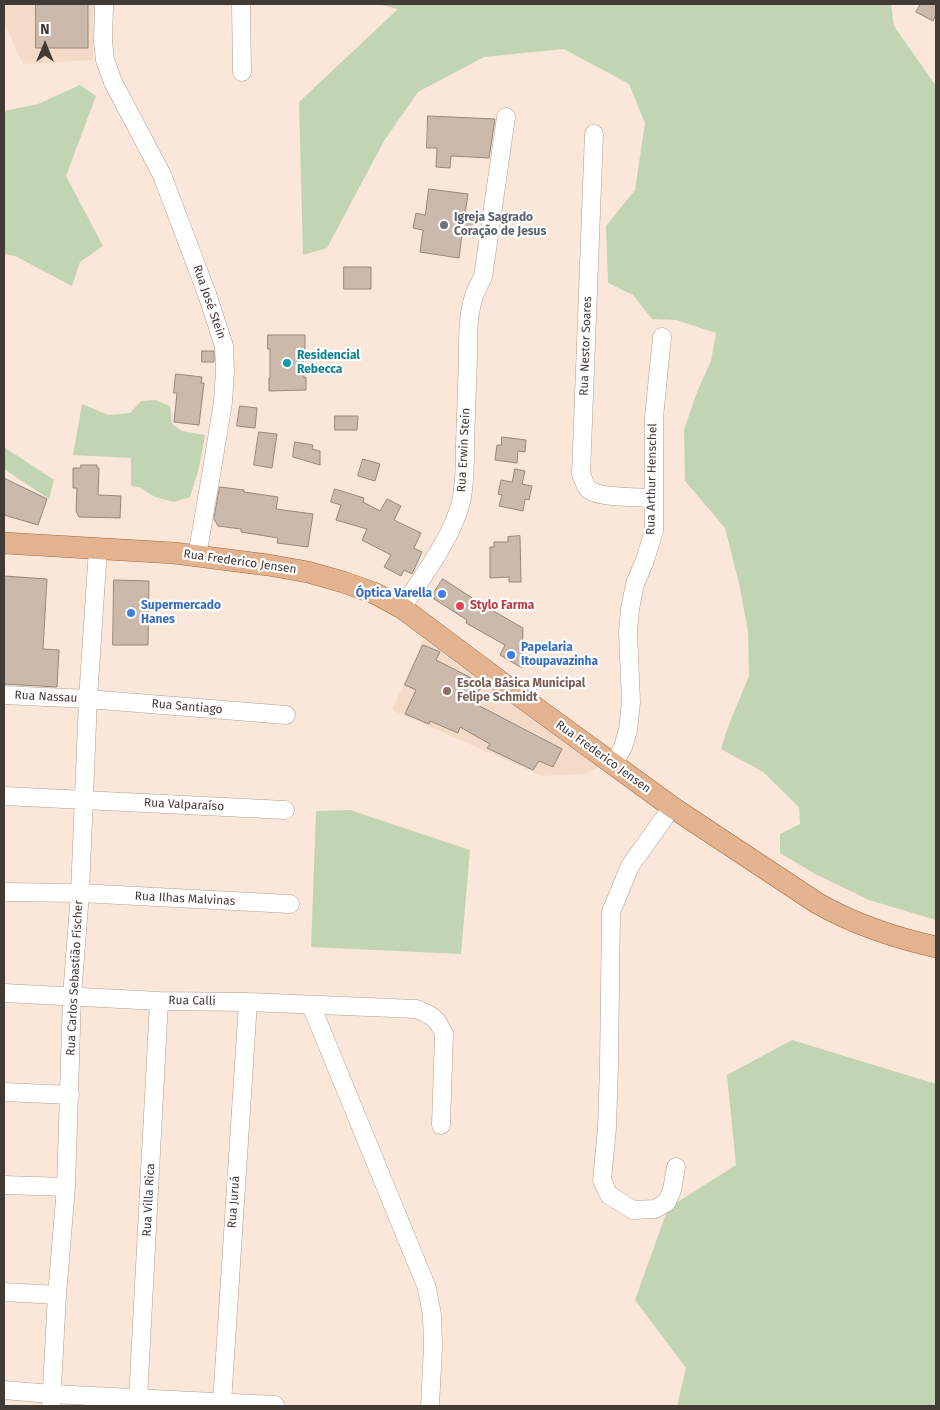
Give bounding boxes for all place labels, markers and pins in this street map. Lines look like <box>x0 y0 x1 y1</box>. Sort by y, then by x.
place label: Igreja Sagrado Coração de Jesus <box>454 211 546 239</box>
marker: Igreja Sagrado Coração de Jesus <box>438 219 450 231</box>
place label: Residencial Rebecca <box>297 349 360 377</box>
marker: Residencial Rebecca <box>281 357 293 369</box>
place label: Óptica Varella <box>356 587 432 601</box>
marker: Óptica Varella <box>436 588 448 600</box>
place label: Supermercado Hanes <box>141 599 221 627</box>
place label: Stylo Farma <box>470 599 534 613</box>
marker: Stylo Farma <box>454 600 466 612</box>
marker: Supermercado Hanes <box>125 607 137 619</box>
place label: Papelaria Itoupavazinha <box>521 641 598 669</box>
marker: Papelaria Itoupavazinha <box>505 649 517 661</box>
place label: Escola Básica Municipal Felipe Schmidt <box>457 677 585 705</box>
marker: Escola Básica Municipal Felipe Schmidt <box>441 685 453 697</box>

